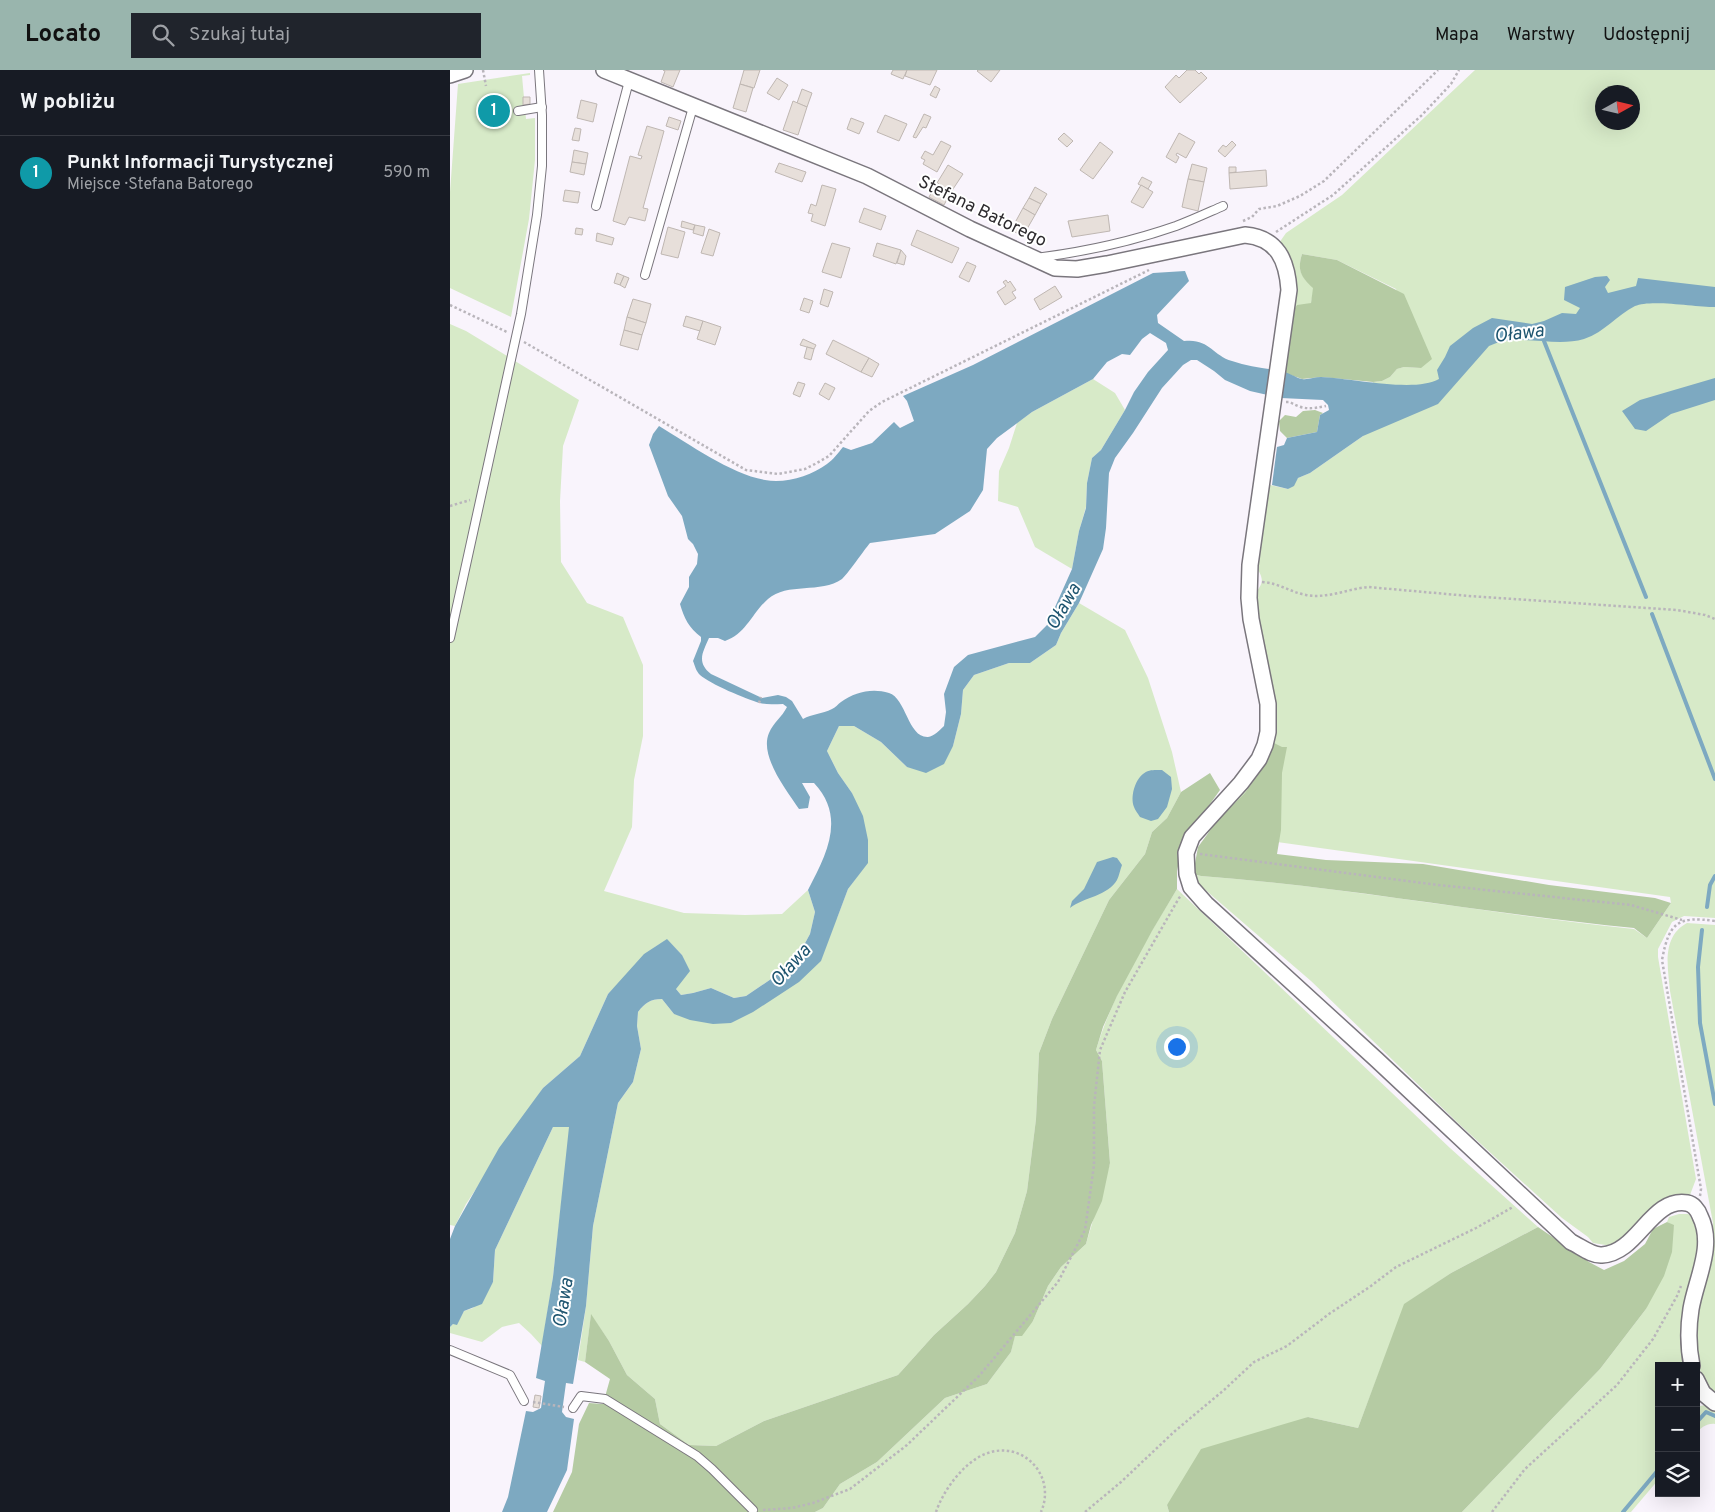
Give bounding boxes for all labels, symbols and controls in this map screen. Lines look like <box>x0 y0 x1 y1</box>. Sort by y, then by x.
search box <box>131 13 481 58</box>
text: Locato <box>25 20 101 50</box>
icon: search <box>149 21 177 49</box>
text: Szukaj tutaj <box>189 23 290 47</box>
text: Mapa <box>1435 24 1479 47</box>
text: Warstwy <box>1507 24 1575 47</box>
text: Udostępnij <box>1603 24 1690 47</box>
north arrow <box>1595 85 1640 130</box>
text: W pobliżu <box>20 89 115 116</box>
pin: 1 <box>478 92 510 130</box>
text: Punkt Informacji Turystycznej <box>67 151 334 175</box>
text: 1 <box>33 163 39 183</box>
text: 590 m <box>383 163 430 183</box>
street label: Stefana Batorego <box>914 171 1050 253</box>
text: Miejsce · Stefana Batorego <box>67 175 253 195</box>
water label: Oława <box>1493 319 1546 349</box>
water label: Oława <box>1041 579 1087 635</box>
water label: Oława <box>765 939 817 993</box>
your location <box>1164 1034 1190 1060</box>
water label: Oława <box>548 1276 580 1330</box>
map controls <box>1655 1362 1700 1497</box>
button: + <box>1655 1362 1700 1407</box>
button: − <box>1655 1407 1700 1452</box>
button: layers <box>1655 1452 1700 1497</box>

